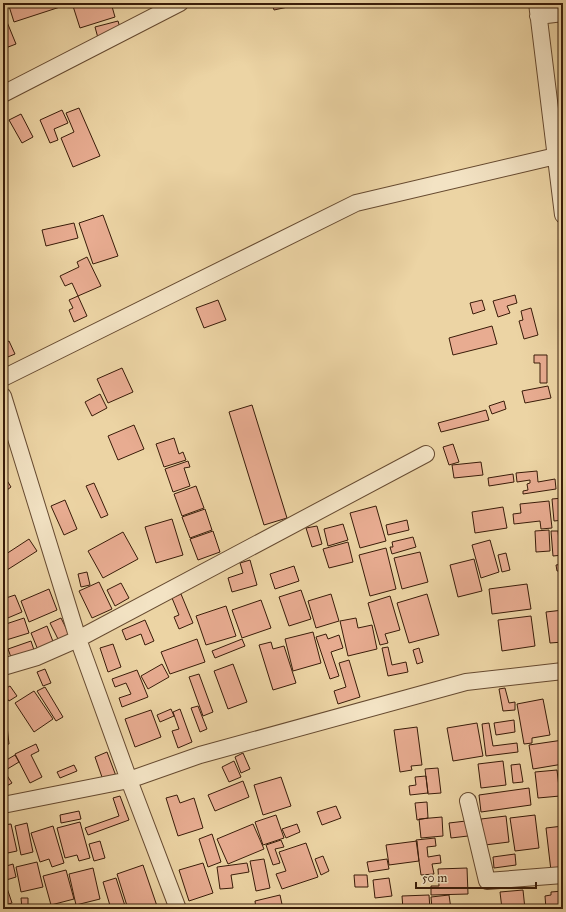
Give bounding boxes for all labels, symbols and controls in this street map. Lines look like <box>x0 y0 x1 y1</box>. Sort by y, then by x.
scale bar <box>416 864 536 890</box>
text: 50 m <box>422 871 447 885</box>

